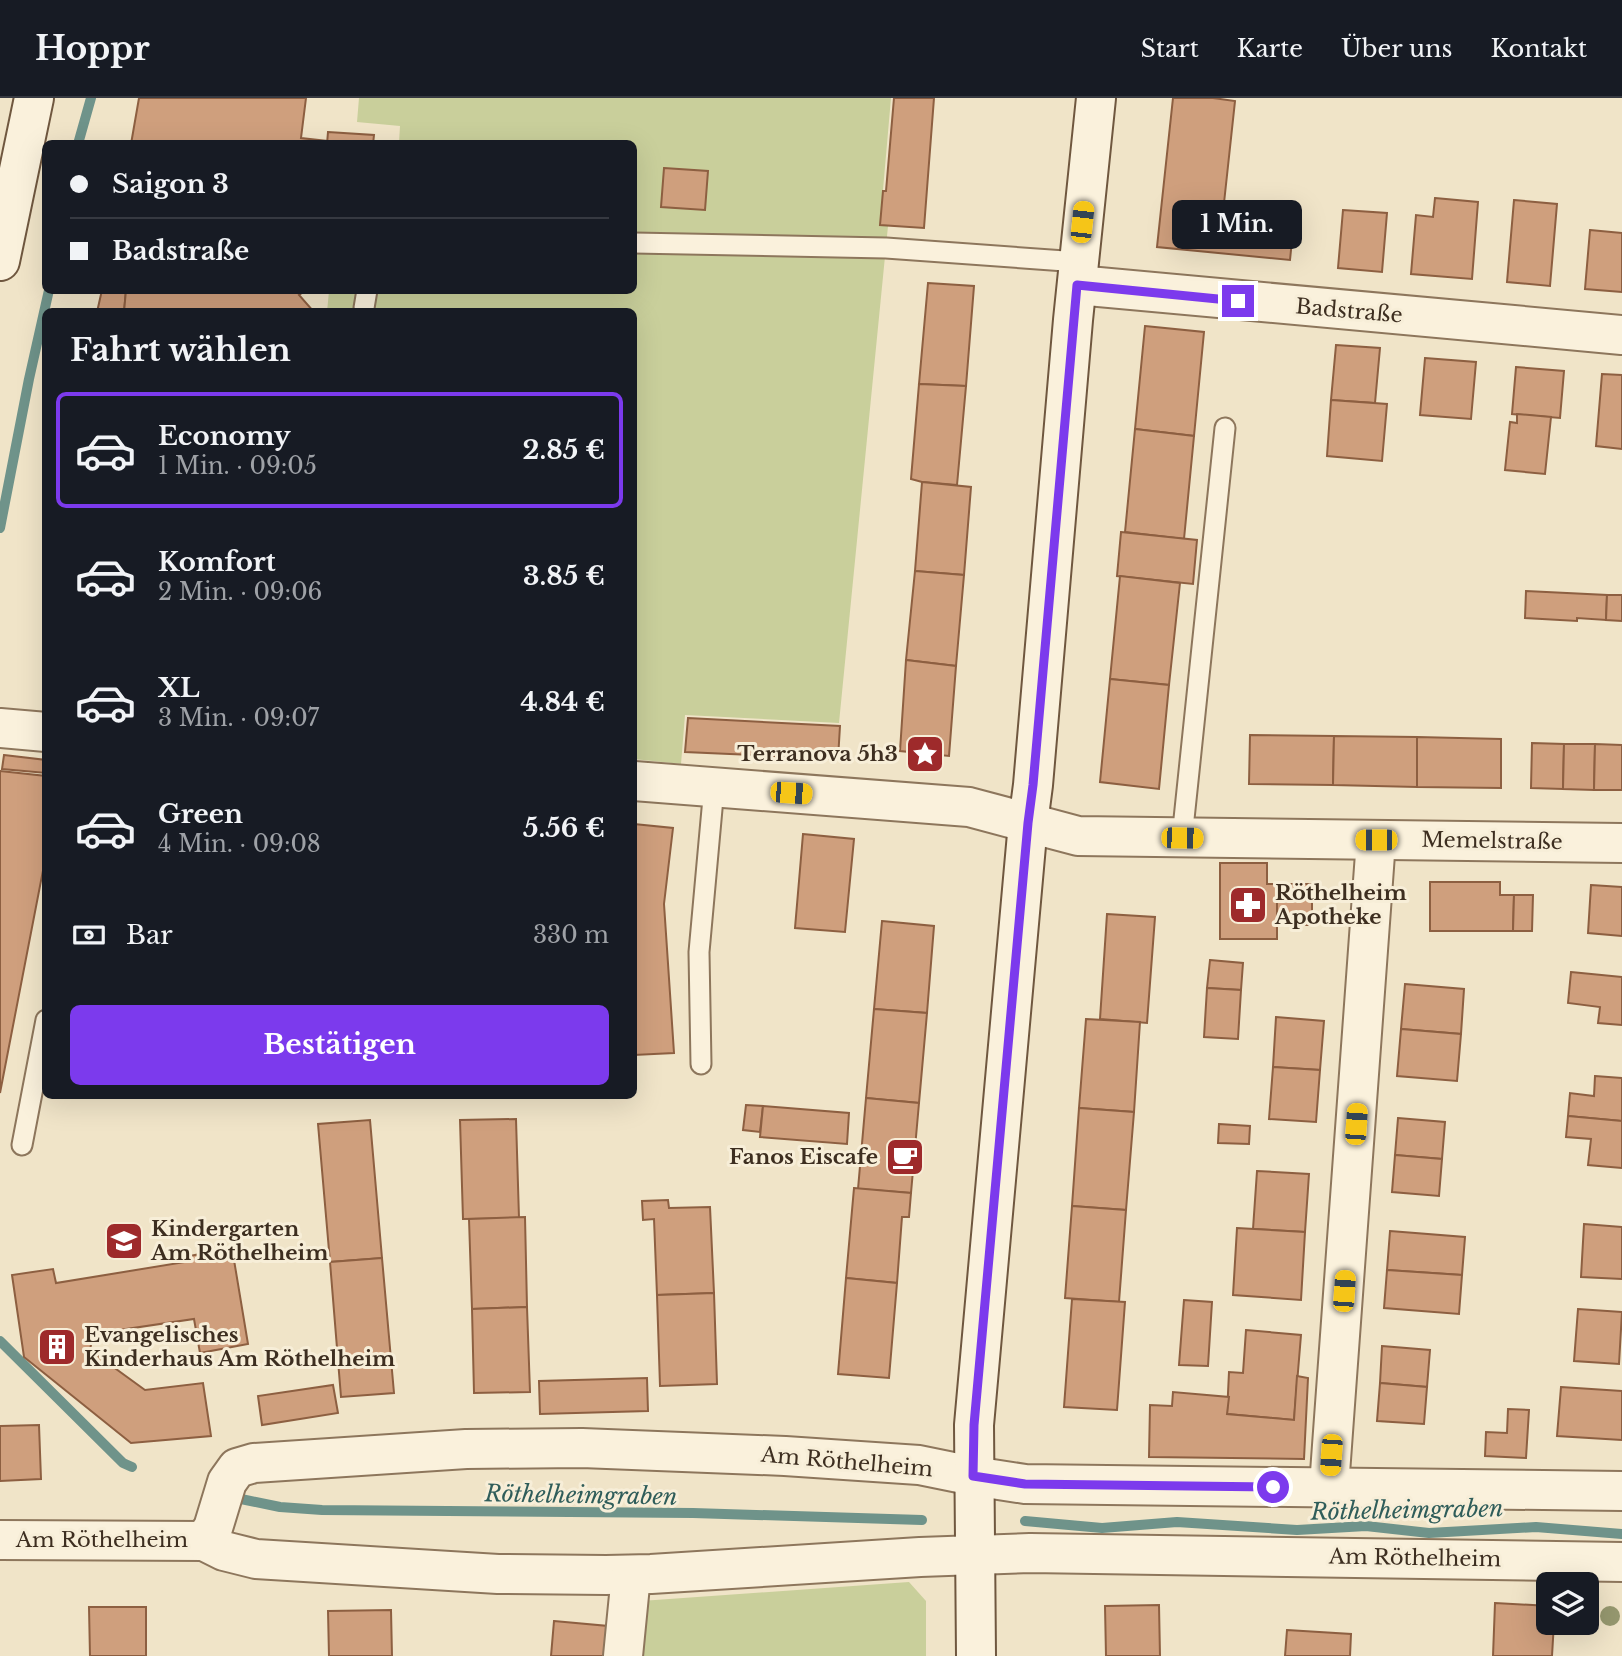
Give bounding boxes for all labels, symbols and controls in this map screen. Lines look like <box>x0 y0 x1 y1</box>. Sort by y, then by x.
text: Hoppr <box>35 28 150 69</box>
text: Start <box>1141 34 1199 63</box>
text: Karte <box>1237 34 1303 63</box>
text: Über uns <box>1341 34 1453 63</box>
text: Kontakt <box>1491 34 1587 63</box>
text: Saigon 3 <box>112 168 229 200</box>
car <box>1070 200 1095 244</box>
callout: 1 Min. <box>1173 200 1303 248</box>
text: 1 Min. <box>1200 210 1274 238</box>
text: Badstraße <box>112 235 249 267</box>
route end <box>1222 285 1254 317</box>
street label: Badstraße <box>1294 293 1404 329</box>
text: Fahrt wählen <box>70 330 291 370</box>
icon: car <box>74 419 137 482</box>
text: Economy <box>158 420 291 452</box>
text: 2.85 € <box>523 434 605 466</box>
text: 1 Min. · 09:05 <box>158 452 317 480</box>
icon: car <box>74 545 137 608</box>
text: Komfort <box>158 546 276 578</box>
text: 3.85 € <box>523 560 605 592</box>
text: 2 Min. · 09:06 <box>158 578 322 606</box>
icon: car <box>74 671 137 734</box>
text: XL <box>158 672 200 704</box>
text: 4.84 € <box>520 686 605 718</box>
text: 3 Min. · 09:07 <box>158 704 319 732</box>
place icon: Terranova 5h3 <box>904 733 946 775</box>
place label: Terranova 5h3 <box>737 741 898 767</box>
car <box>770 781 813 805</box>
icon: car <box>74 797 137 860</box>
text: Green <box>158 798 243 830</box>
text: 5.56 € <box>523 812 605 844</box>
car <box>1161 827 1204 849</box>
street label: Memelstraße <box>1421 827 1563 855</box>
text: 4 Min. · 09:08 <box>158 830 321 858</box>
car <box>1356 830 1398 851</box>
place label: Röthelheim Apotheke <box>1274 880 1407 930</box>
pharmacy icon: Röthelheim Apotheke <box>1227 884 1269 926</box>
icon: cash <box>70 916 108 954</box>
text: Bar <box>126 919 173 951</box>
text: 330 m <box>533 921 609 949</box>
button: Bestätigen <box>70 1005 609 1085</box>
car <box>1345 1102 1368 1146</box>
cafe icon: Fanos Eiscafe <box>884 1136 926 1178</box>
place label: Fanos Eiscafe <box>729 1144 878 1170</box>
place label: Kindergarten Am Röthelheim <box>150 1216 328 1266</box>
school or university icon: Kindergarten Am Röthelheim <box>103 1220 145 1262</box>
car <box>1333 1269 1356 1313</box>
place label: Evangelisches Kinderhaus Am Röthelheim <box>84 1322 395 1372</box>
building icon: Evangelisches Kinderhaus Am Röthelheim <box>36 1326 78 1368</box>
car <box>1320 1433 1343 1477</box>
street label: Am Röthelheim <box>759 1441 934 1482</box>
route start <box>1257 1471 1289 1503</box>
water label: Röthelheimgraben <box>483 1479 678 1511</box>
water label: Röthelheimgraben <box>1309 1494 1504 1526</box>
street label: Am Röthelheim <box>15 1527 189 1553</box>
street label: Am Röthelheim <box>1328 1543 1502 1573</box>
map controls <box>1536 1572 1599 1635</box>
button: layers <box>1536 1572 1599 1635</box>

